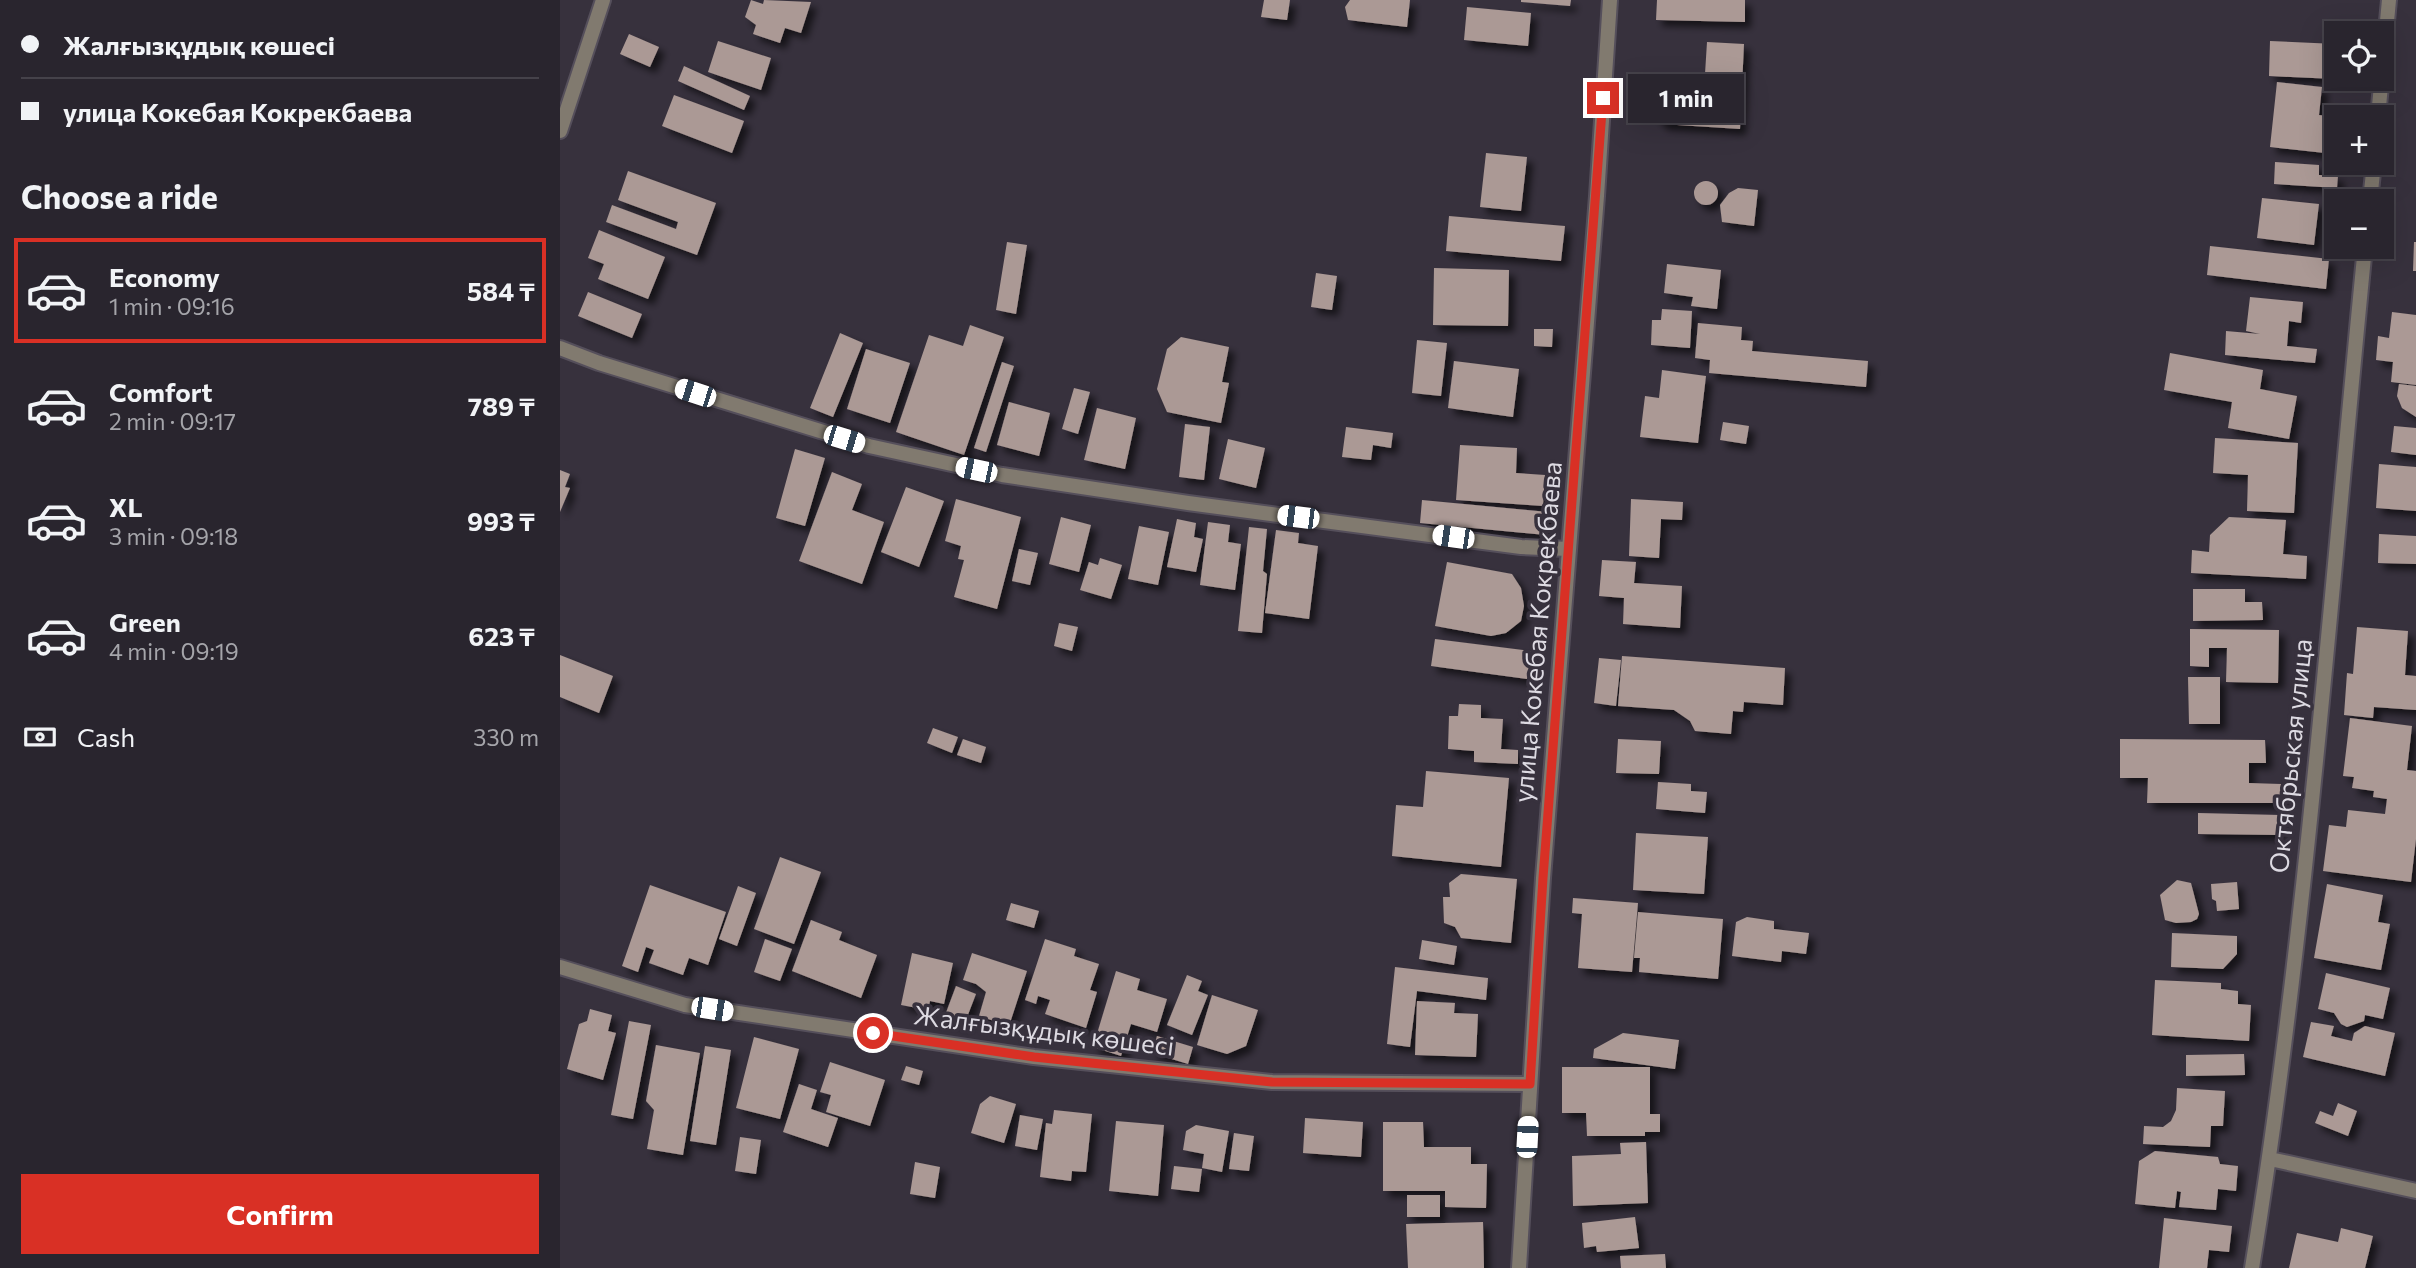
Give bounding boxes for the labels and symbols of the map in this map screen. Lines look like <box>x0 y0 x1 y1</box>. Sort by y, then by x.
callout: 1 min <box>1628 74 1743 122</box>
route end <box>1587 82 1619 114</box>
car <box>672 377 719 409</box>
car <box>821 423 868 455</box>
car <box>954 455 999 485</box>
street label: улица Кокебая Кокрекбаева <box>1506 460 1567 804</box>
car <box>1276 504 1321 530</box>
car <box>1431 524 1476 550</box>
street label: Октябрьская улица <box>2262 637 2317 875</box>
car <box>690 995 735 1023</box>
street label: Жалғызқұдық көшесі <box>912 998 1176 1061</box>
route start <box>857 1017 889 1049</box>
car <box>1516 1115 1539 1159</box>

